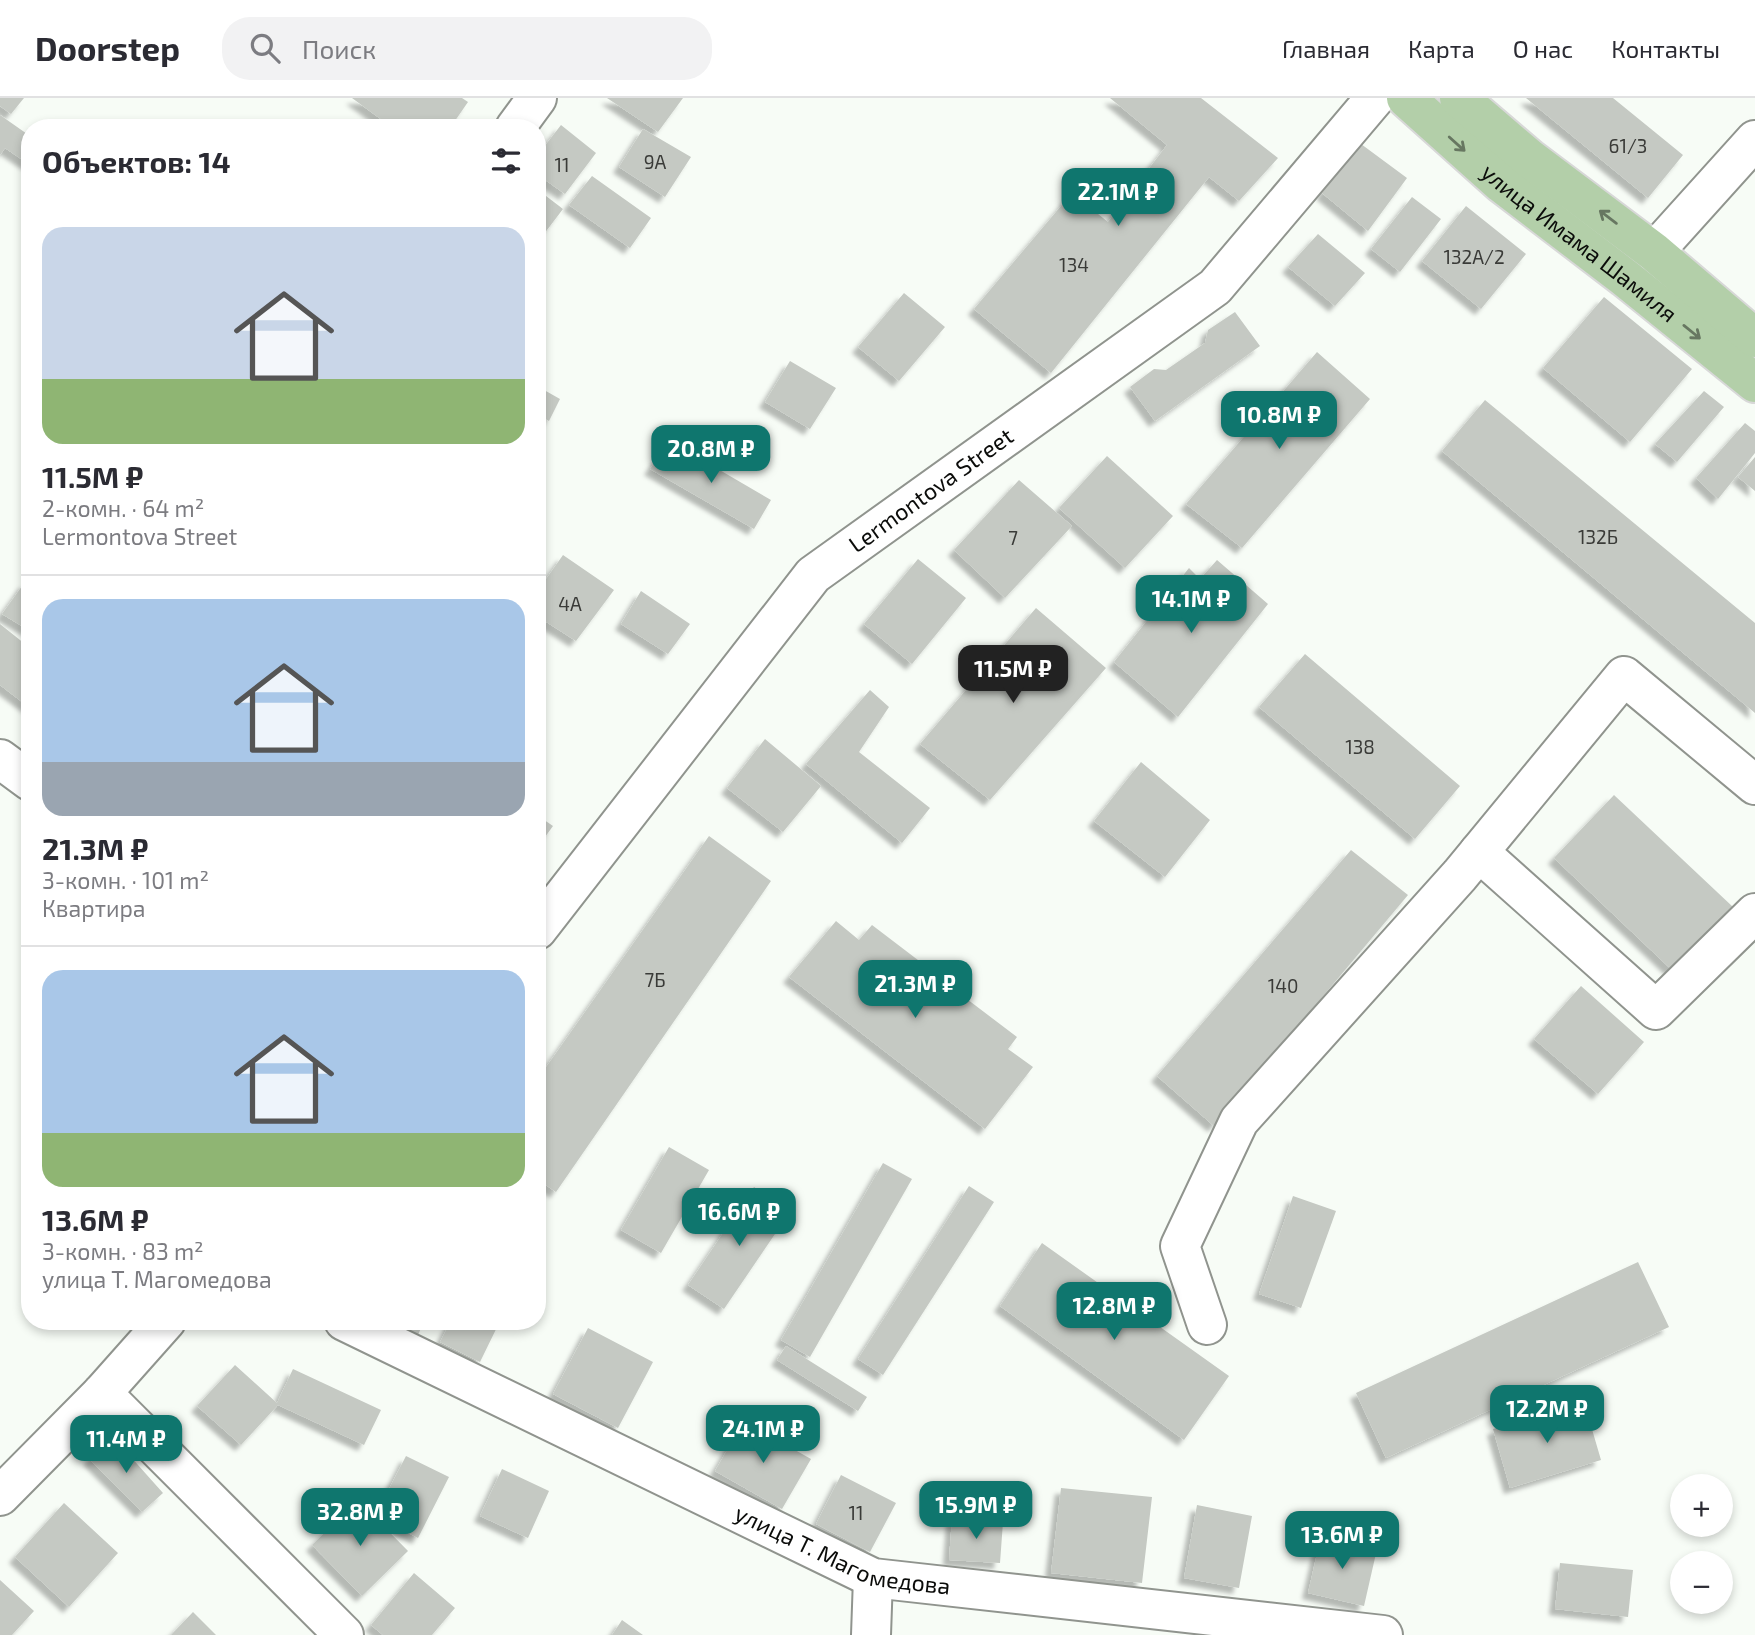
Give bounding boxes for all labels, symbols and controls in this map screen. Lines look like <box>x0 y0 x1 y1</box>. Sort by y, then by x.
search box <box>222 17 712 80</box>
text: Doorstep <box>35 28 180 68</box>
icon: search <box>246 29 284 67</box>
text: Поиск <box>302 33 376 64</box>
text: Главная <box>1282 34 1370 63</box>
text: Карта <box>1408 34 1475 63</box>
text: О нас <box>1513 34 1573 63</box>
text: Контакты <box>1611 34 1720 63</box>
house number: 61/3 <box>1609 134 1647 157</box>
one-way arrow <box>1448 135 1465 152</box>
icon: filters <box>487 142 525 180</box>
text: Объектов: 14 <box>42 143 231 179</box>
house number: 9А <box>644 150 667 173</box>
house number: 11 <box>554 153 570 176</box>
street label: улица Имама Шамиля <box>1475 157 1683 327</box>
pin: 22.1M ₽ <box>1053 169 1183 228</box>
text: 22.1M ₽ <box>1078 177 1158 205</box>
one-way arrow <box>1599 209 1617 224</box>
house number: 132А/2 <box>1443 245 1505 268</box>
house number: 134 <box>1059 253 1089 276</box>
icon: home <box>221 273 347 399</box>
one-way arrow <box>1682 324 1700 340</box>
pin: 10.8M ₽ <box>1214 392 1344 451</box>
text: 10.8M ₽ <box>1237 400 1321 428</box>
street label: Lermontova Street <box>843 421 1018 558</box>
pin: 20.8M ₽ <box>646 426 776 485</box>
text: 20.8M ₽ <box>667 434 755 462</box>
text: 11.5M ₽ <box>42 458 143 494</box>
text: 2-комн. · 64 m² <box>42 494 204 522</box>
text: Lermontova Street <box>42 522 237 550</box>
house number: 132Б <box>1578 525 1618 548</box>
house number: 7 <box>1008 526 1018 549</box>
pin: 14.1M ₽ <box>1126 575 1256 635</box>
text: 14.1M ₽ <box>1152 584 1230 612</box>
house number: 4А <box>558 592 582 615</box>
icon: home <box>221 645 347 771</box>
pin: 11.5M ₽ <box>948 646 1078 705</box>
text: 11.5M ₽ <box>974 654 1052 682</box>
house number: 138 <box>1345 735 1375 758</box>
text: 21.3M ₽ <box>42 830 148 866</box>
text: 3-комн. · 101 m² <box>42 866 209 894</box>
text: Квартира <box>42 894 146 922</box>
pin: 21.3M ₽ <box>850 960 980 1020</box>
house number: 7Б <box>644 968 666 991</box>
text: 21.3M ₽ <box>874 969 956 997</box>
house number: 140 <box>1268 974 1298 997</box>
icon: home <box>221 1016 347 1142</box>
pin: 16.6M ₽ <box>674 1188 804 1248</box>
text: 16.6M ₽ <box>698 1197 780 1225</box>
text: 13.6M ₽ <box>42 1201 149 1237</box>
text: 3-комн. · 83 m² <box>42 1237 204 1265</box>
text: улица Т. Магомедова <box>42 1265 272 1293</box>
pin: 12.8M ₽ <box>1049 1282 1179 1342</box>
text: 12.8M ₽ <box>1073 1291 1155 1319</box>
pin: 12.2M ₽ <box>1482 1386 1612 1445</box>
text: 12.2M ₽ <box>1506 1394 1588 1422</box>
pin: 24.1M ₽ <box>698 1406 828 1465</box>
text: 24.1M ₽ <box>722 1414 804 1442</box>
pin: 11.4M ₽ <box>61 1416 191 1475</box>
text: 11.4M ₽ <box>86 1424 166 1452</box>
map controls <box>1670 1474 1733 1614</box>
button: + <box>1670 1474 1733 1537</box>
pin: 15.9M ₽ <box>911 1482 1041 1541</box>
pin: 32.8M ₽ <box>295 1488 425 1548</box>
text: 15.9M ₽ <box>935 1490 1017 1518</box>
text: 32.8M ₽ <box>317 1497 403 1525</box>
street label: улица Т. Магомедова <box>730 1498 952 1600</box>
house number: 11 <box>848 1501 864 1524</box>
pin: 13.6M ₽ <box>1277 1512 1407 1571</box>
text: 13.6M ₽ <box>1301 1520 1383 1548</box>
button: − <box>1670 1551 1733 1614</box>

